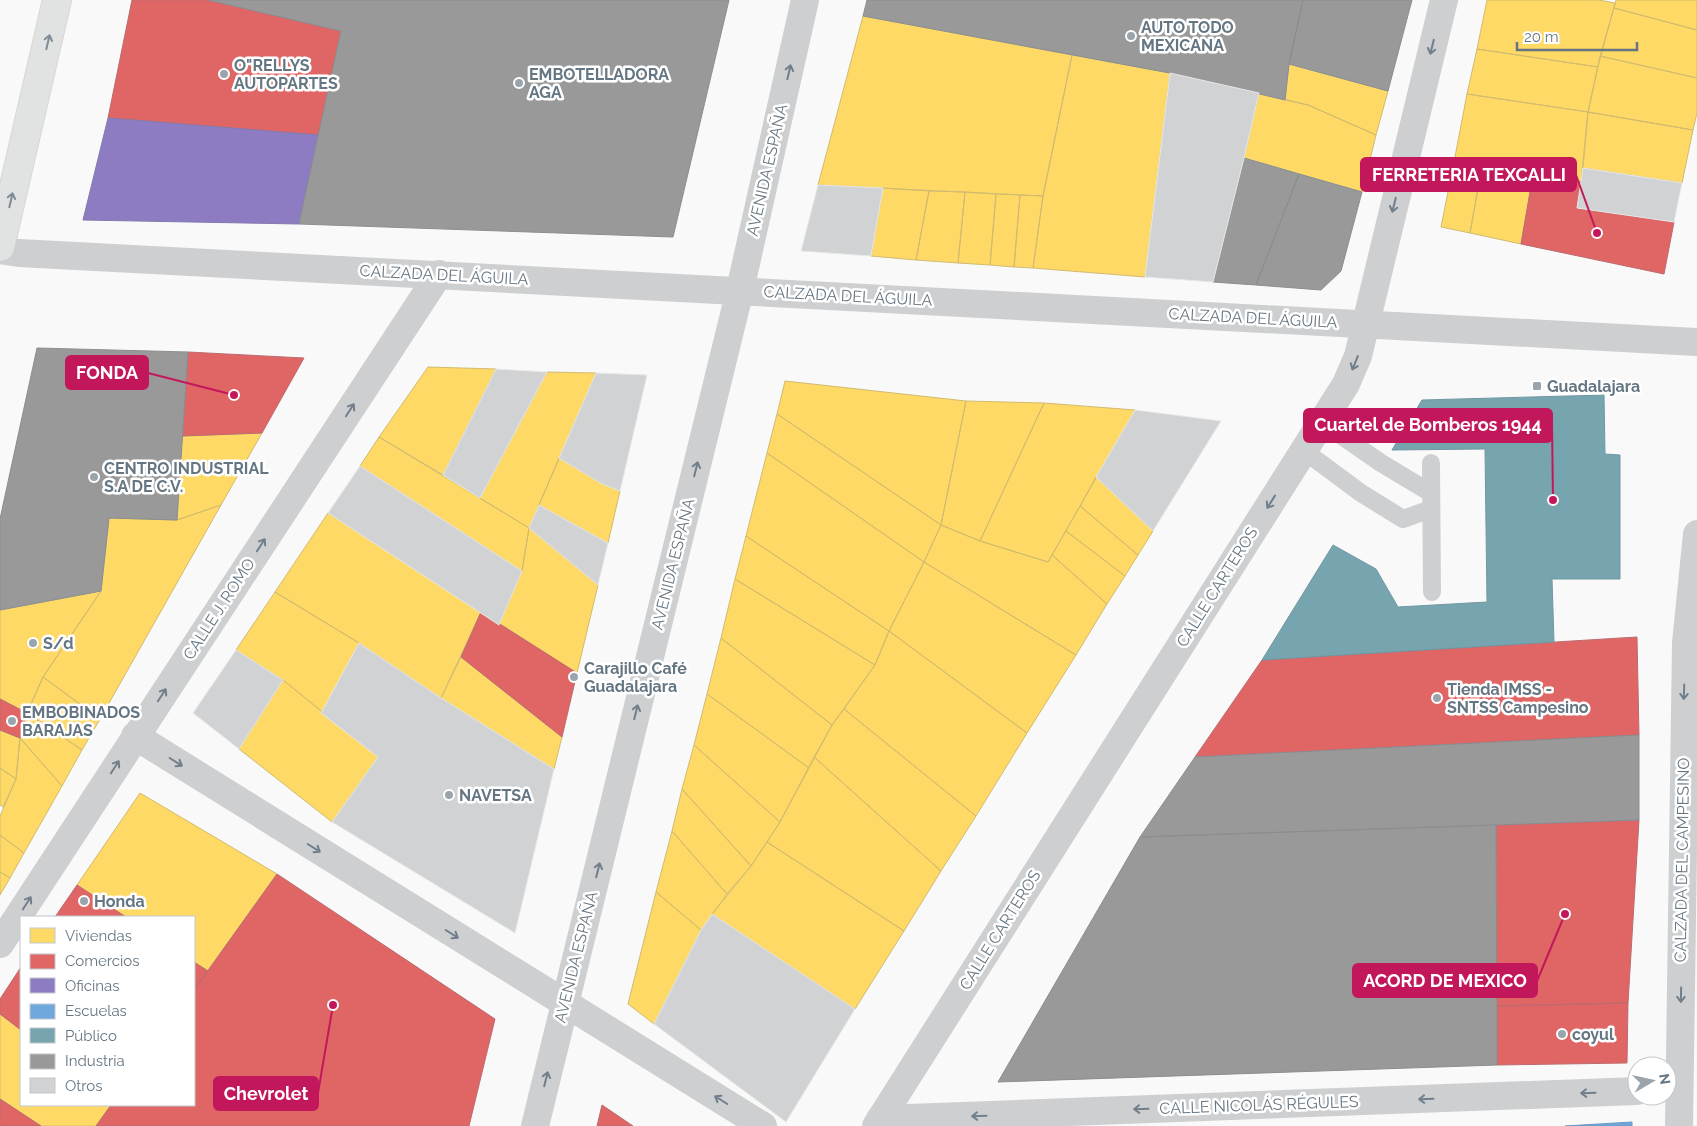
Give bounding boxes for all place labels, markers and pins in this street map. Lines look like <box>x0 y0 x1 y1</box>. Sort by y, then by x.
place label: AUTO TODO MEXICANA <box>1141 18 1234 55</box>
marker: AUTO TODO MEXICANA <box>1125 30 1137 42</box>
place label: O"RELLYS AUTOPARTES <box>234 56 338 93</box>
place label: EMBOTELLADORA AGA <box>529 65 669 102</box>
marker: O"RELLYS AUTOPARTES <box>218 68 230 80</box>
marker: EMBOTELLADORA AGA <box>513 77 525 89</box>
callout: FERRETERIA TEXCALLI <box>1361 158 1576 191</box>
callout: FONDA <box>66 356 148 389</box>
place label: Guadalajara <box>1547 377 1640 396</box>
marker: Guadalajara <box>1531 380 1543 392</box>
callout: Cuartel de Bomberos 1944 <box>1304 409 1552 442</box>
place label: CENTRO INDUSTRIAL S.A DE C.V. <box>104 459 269 496</box>
marker: CENTRO INDUSTRIAL S.A DE C.V. <box>88 471 100 483</box>
place label: S/d <box>43 634 73 653</box>
marker: S/d <box>27 637 39 649</box>
place label: Carajillo Café Guadalajara <box>584 659 687 696</box>
marker: Carajillo Café Guadalajara <box>568 671 580 683</box>
place label: Tienda IMSS - SNTSS Campesino <box>1447 680 1589 717</box>
marker: Tienda IMSS - SNTSS Campesino <box>1431 692 1443 704</box>
place label: EMBOBINADOS BARAJAS <box>22 703 140 740</box>
marker: EMBOBINADOS BARAJAS <box>6 715 18 727</box>
place label: NAVETSA <box>459 786 532 805</box>
marker: NAVETSA <box>443 789 455 801</box>
place label: Honda <box>94 892 145 911</box>
marker: Honda <box>78 895 90 907</box>
callout: ACORD DE MEXICO <box>1353 964 1537 997</box>
place label: coyul <box>1572 1025 1615 1044</box>
marker: coyul <box>1556 1028 1568 1040</box>
callout: Chevrolet <box>214 1077 318 1110</box>

